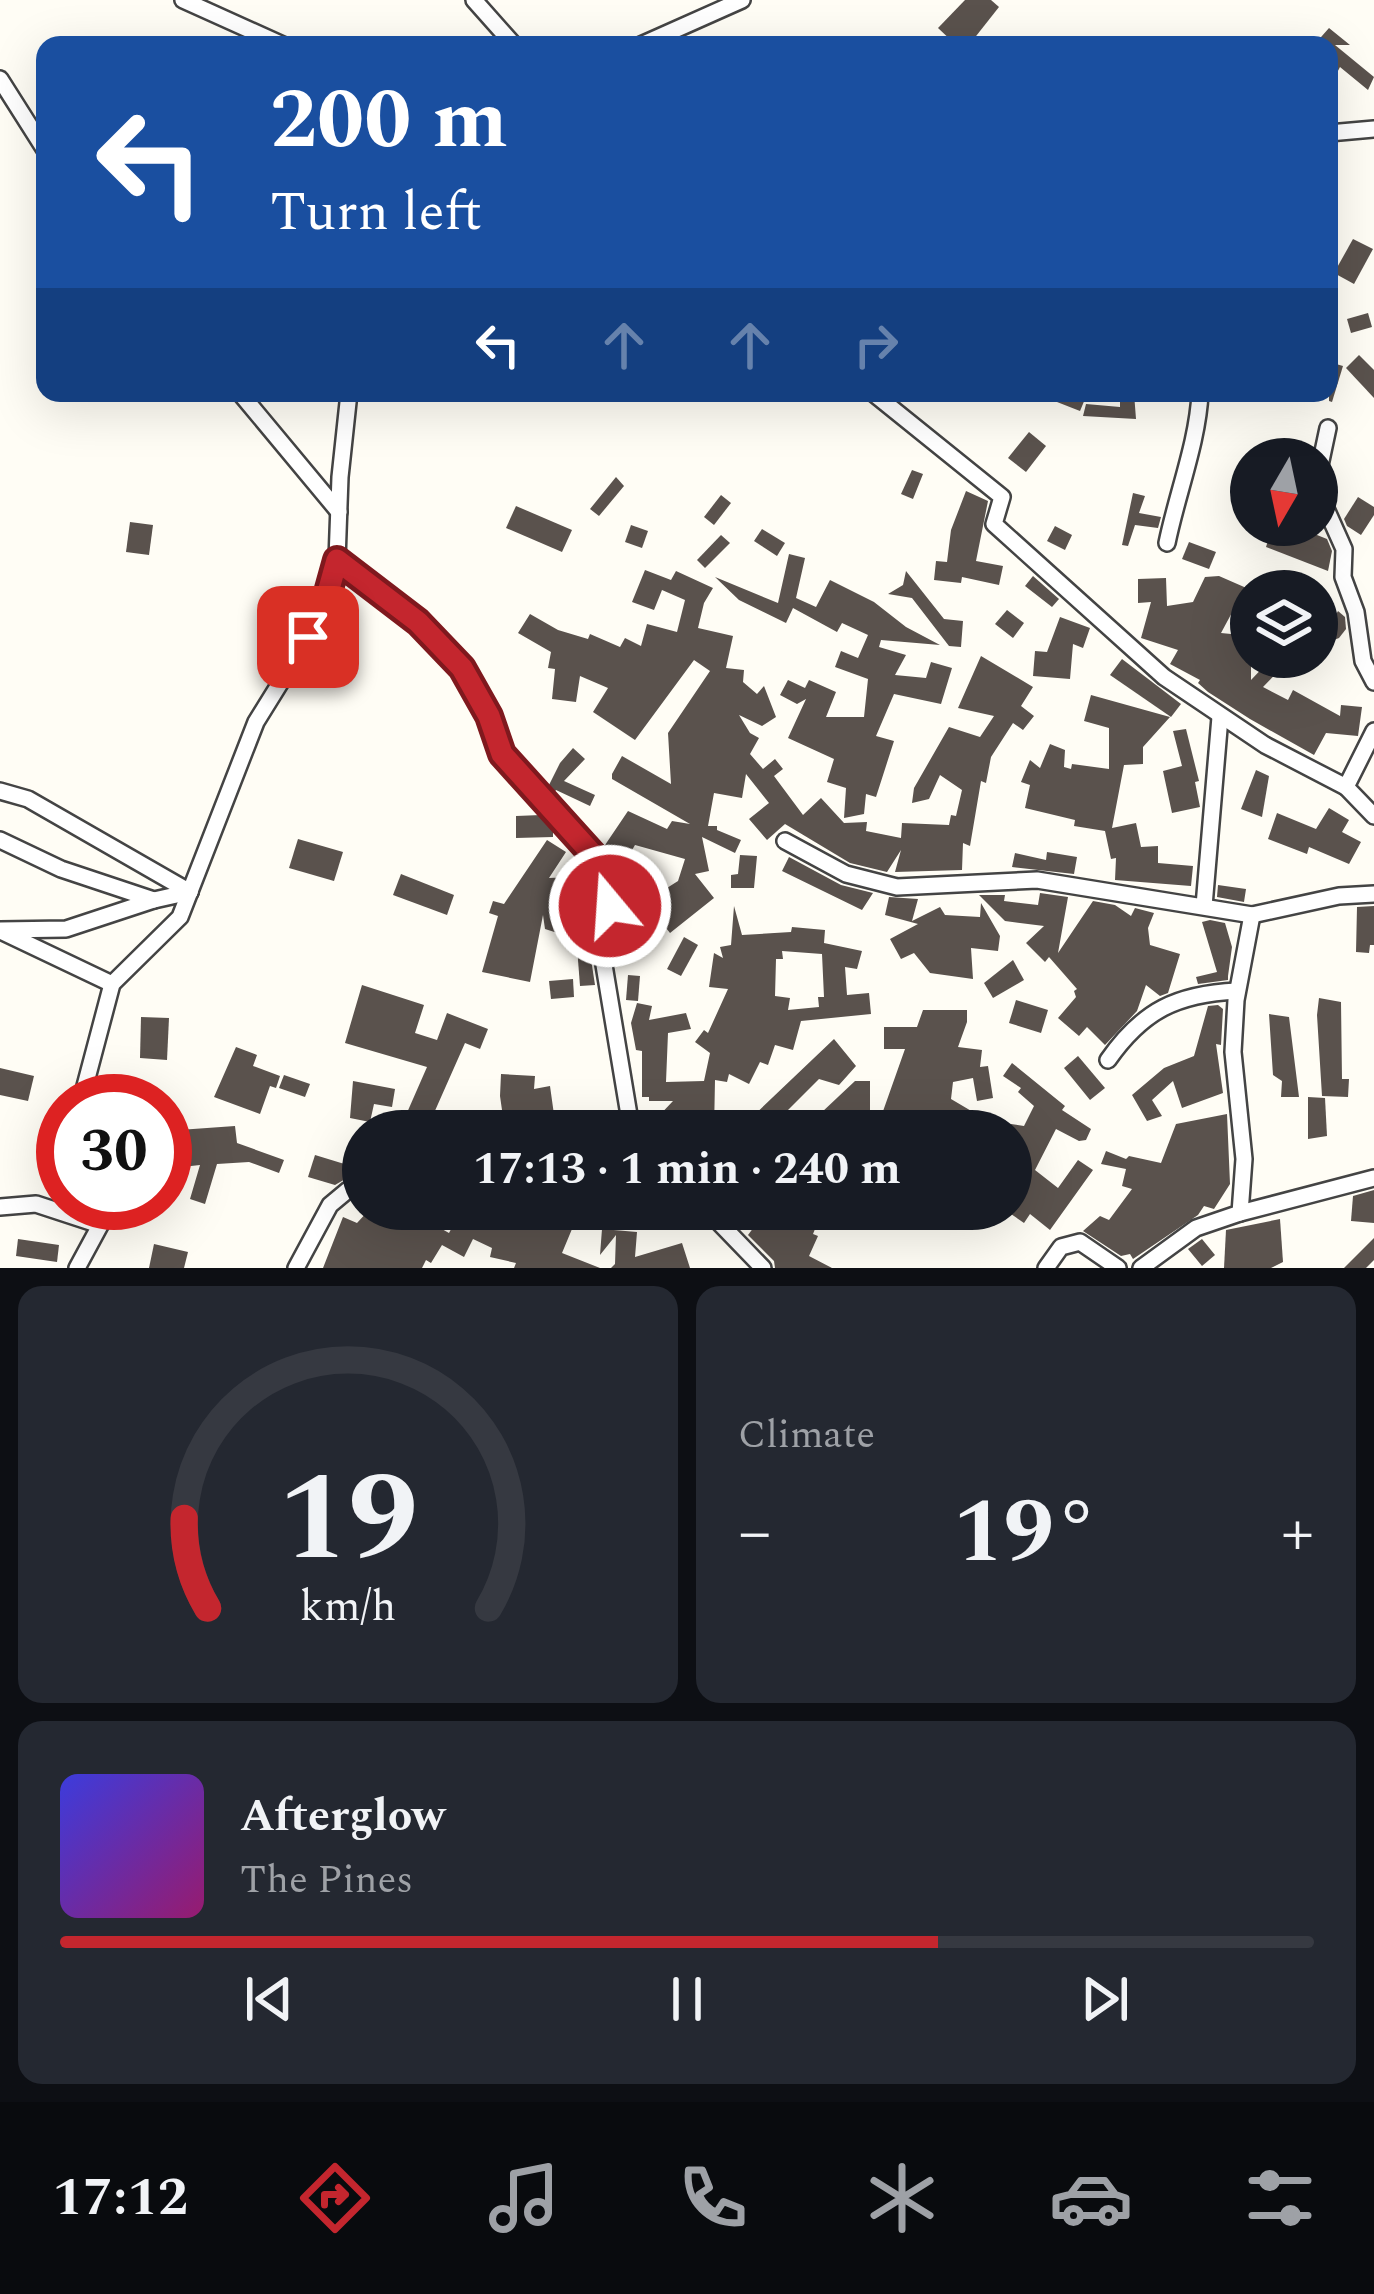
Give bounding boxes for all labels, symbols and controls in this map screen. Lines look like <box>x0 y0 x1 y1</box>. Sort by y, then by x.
text: 200 m <box>270 57 508 185</box>
icon: left <box>72 84 228 240</box>
text: Turn left <box>270 172 482 254</box>
icon: left <box>465 312 531 378</box>
icon: ahead <box>591 312 657 378</box>
icon: ahead <box>717 312 783 378</box>
icon: right <box>843 312 909 378</box>
north arrow <box>1230 438 1338 546</box>
map controls <box>1230 438 1338 678</box>
button: layers <box>1230 570 1338 678</box>
pin <box>257 586 359 688</box>
icon: arrive <box>275 604 341 670</box>
position arrow <box>547 843 673 969</box>
speed limit sign: 30 <box>36 1074 192 1230</box>
text: 17:13 · 1 min · 240 m <box>473 1135 901 1204</box>
text: Climate <box>738 1406 875 1465</box>
text: 19 <box>278 1425 418 1615</box>
text: 19° <box>953 1465 1099 1602</box>
text: − <box>738 1483 771 1584</box>
text: + <box>1281 1483 1314 1584</box>
text: km/h <box>300 1574 396 1639</box>
text: Afterglow <box>240 1782 445 1851</box>
text: The Pines <box>240 1851 413 1910</box>
icon: previous <box>236 1966 302 2032</box>
icon: pause <box>654 1966 720 2032</box>
icon: next <box>1072 1966 1138 2032</box>
icon: directions <box>293 2156 377 2240</box>
icon: music <box>482 2156 566 2240</box>
icon: phone <box>671 2156 755 2240</box>
icon: climate <box>860 2156 944 2240</box>
icon: car <box>1049 2156 1133 2240</box>
icon: filters <box>1238 2156 1322 2240</box>
text: 17:12 <box>52 2157 188 2239</box>

